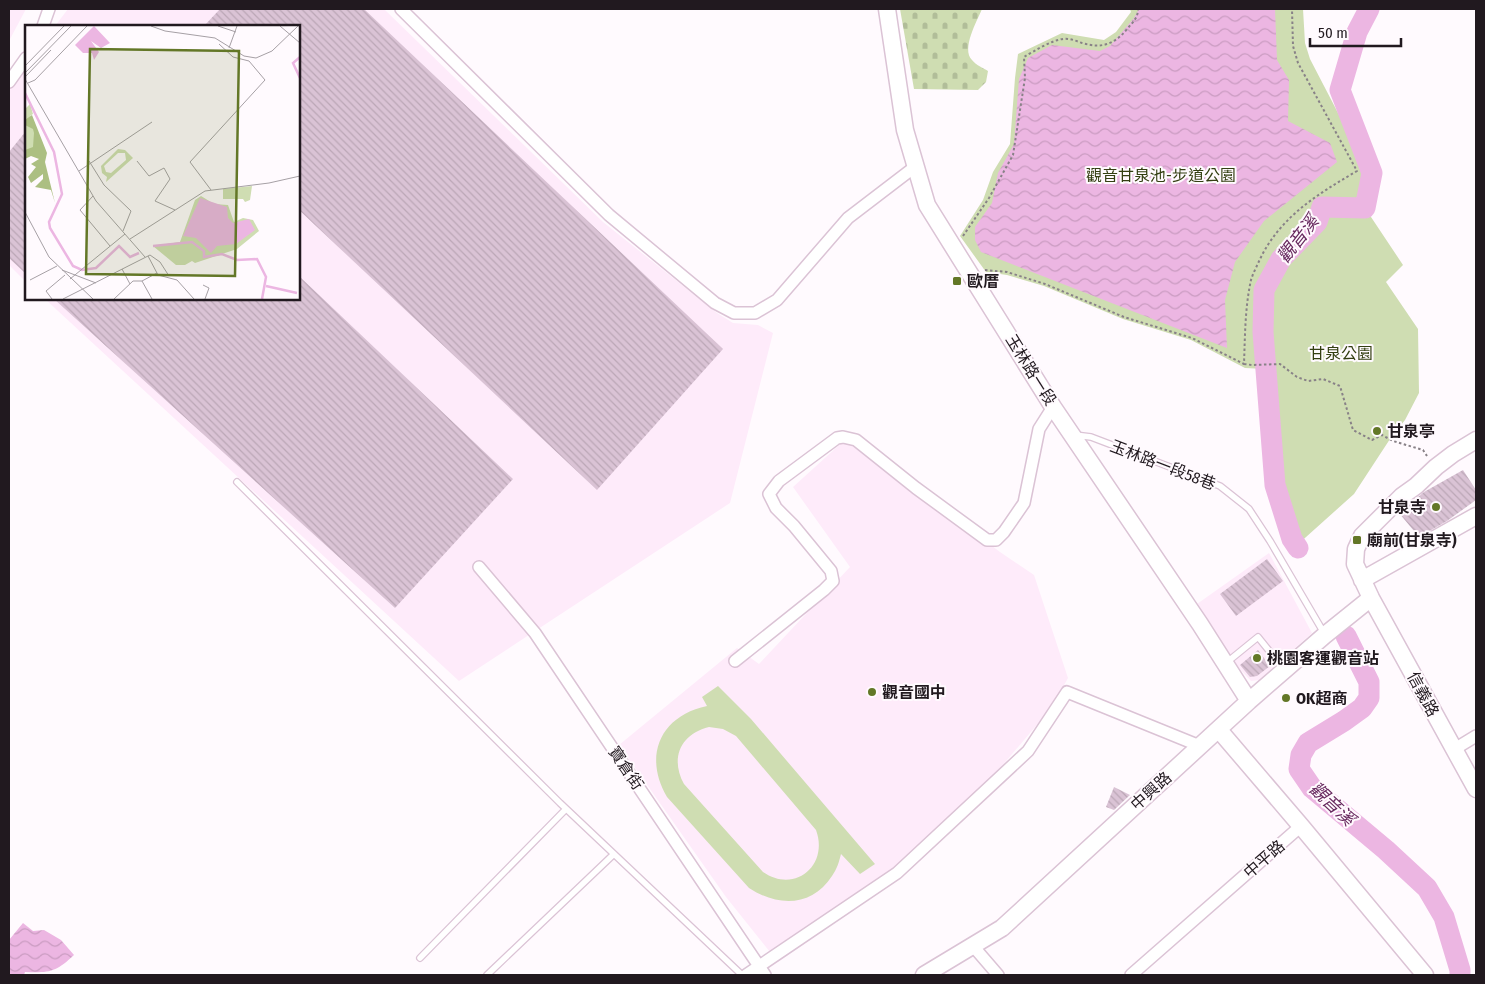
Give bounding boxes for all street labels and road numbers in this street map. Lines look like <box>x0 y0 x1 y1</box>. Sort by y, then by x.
street label: 玉林路一段 <box>1002 331 1060 409</box>
street label: 玉林路一段58巷 <box>1108 436 1218 494</box>
street label: 信義路 <box>1403 668 1443 720</box>
street label: 寶倉街 <box>605 743 647 793</box>
street label: 中興路 <box>1127 768 1175 814</box>
street label: 中平路 <box>1240 836 1288 882</box>

